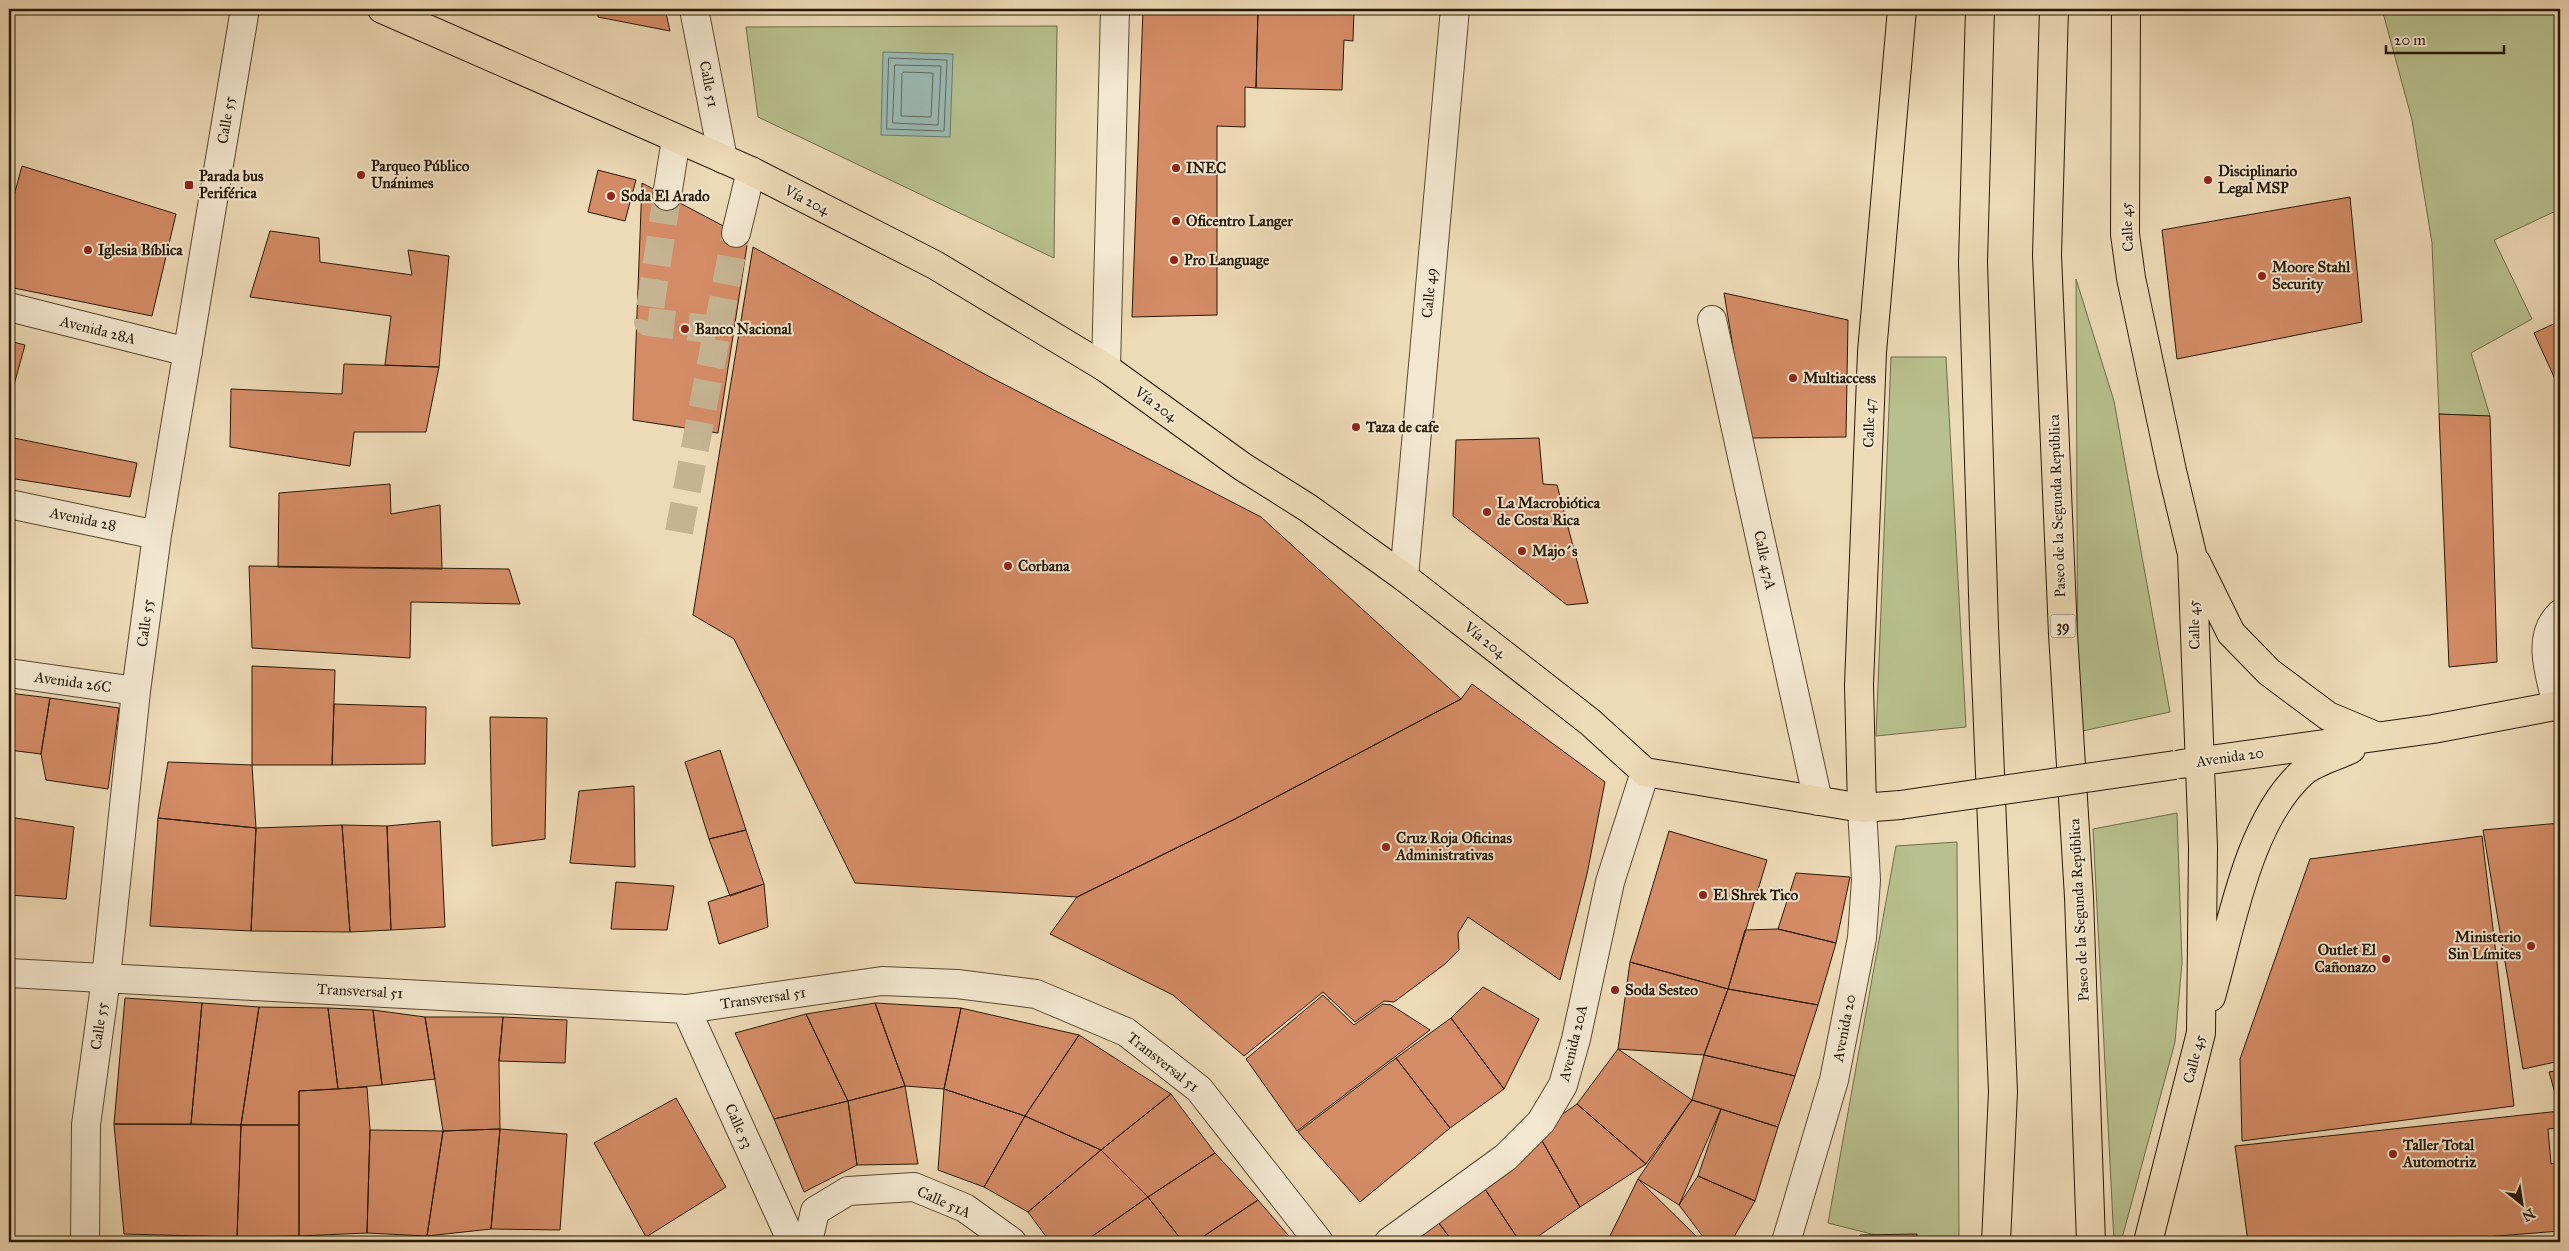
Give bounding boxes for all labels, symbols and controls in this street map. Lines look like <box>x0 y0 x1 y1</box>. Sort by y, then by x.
scale bar <box>2386 22 2504 54</box>
text: 20 m <box>2394 31 2426 49</box>
street label: Calle 51 <box>696 59 722 109</box>
street label: Calle 55 <box>213 95 239 145</box>
place label: Parqueo Público Unánimes <box>371 157 470 192</box>
place label: INEC <box>1186 159 1226 177</box>
marker: INEC <box>1170 162 1182 174</box>
place label: Disciplinario Legal MSP <box>2218 162 2298 198</box>
place label: Parada bus Periférica <box>199 167 264 202</box>
marker: Parqueo Público Unánimes <box>355 169 367 181</box>
marker: Disciplinario Legal MSP <box>2202 174 2214 186</box>
marker: Parada bus Periférica <box>183 179 195 191</box>
street label: Vía 204 <box>781 181 833 219</box>
place label: Soda El Arado <box>621 187 710 205</box>
marker: Soda El Arado <box>605 190 617 202</box>
street label: Calle 45 <box>2117 202 2137 252</box>
place label: Oficentro Langer <box>1186 212 1293 231</box>
marker: Oficentro Langer <box>1170 215 1182 227</box>
place label: Iglesia Bíblica <box>98 241 183 260</box>
marker: Iglesia Bíblica <box>82 244 94 256</box>
place label: Pro Language <box>1184 251 1270 270</box>
marker: Pro Language <box>1168 254 1180 266</box>
place label: Moore Stahl Security <box>2272 258 2351 294</box>
street label: Calle 49 <box>1418 267 1440 319</box>
marker: Moore Stahl Security <box>2256 270 2268 282</box>
street label: Avenida 28A <box>57 312 138 348</box>
place label: Banco Nacional <box>695 320 793 338</box>
marker: Banco Nacional <box>679 323 691 335</box>
place label: Multiaccess <box>1803 369 1876 387</box>
marker: Multiaccess <box>1787 372 1799 384</box>
street label: Vía 204 <box>1130 382 1181 426</box>
street label: Calle 47 <box>1859 398 1879 448</box>
street label: Paseo de la Segunda República <box>2045 413 2069 598</box>
place label: Taza de cafe <box>1365 418 1440 436</box>
marker: Taza de cafe <box>1350 421 1362 433</box>
place label: La Macrobiótica de Costa Rica <box>1497 494 1601 529</box>
street label: Avenida 28 <box>47 503 118 535</box>
marker: La Macrobiótica de Costa Rica <box>1481 506 1493 518</box>
street label: Calle 47A <box>1750 529 1780 591</box>
place label: Majo´s <box>1532 542 1578 561</box>
marker: Majo´s <box>1516 545 1528 557</box>
place label: Corbana <box>1018 557 1070 575</box>
marker: Corbana <box>1002 560 1014 572</box>
street label: Calle 55 <box>133 598 157 648</box>
street label: Calle 45 <box>2184 600 2204 650</box>
road number: 39 <box>2050 614 2076 638</box>
street label: Vía 204 <box>1460 617 1510 662</box>
street label: Avenida 26C <box>32 668 113 696</box>
street label: Avenida 20 <box>2194 743 2265 771</box>
street label: Paseo de la Segunda República <box>2065 817 2093 1002</box>
place label: Cruz Roja Oficinas Administrativas <box>1395 829 1512 864</box>
marker: Cruz Roja Oficinas Administrativas <box>1380 841 1392 853</box>
place label: El Shrek Tico <box>1713 886 1799 904</box>
marker: El Shrek Tico <box>1697 889 1709 901</box>
place label: Ministerio Sin Límites <box>2448 928 2522 963</box>
marker: Ministerio Sin Límites <box>2525 940 2537 952</box>
place label: Outlet El Cañonazo <box>2315 941 2377 976</box>
marker: Outlet El Cañonazo <box>2380 953 2392 965</box>
street label: Transversal 51 <box>316 980 404 1002</box>
place label: Soda Sesteo <box>1625 981 1698 999</box>
street label: Transversal 51 <box>719 983 807 1013</box>
marker: Soda Sesteo <box>1609 984 1621 996</box>
street label: Avenida 20 <box>1828 993 1859 1064</box>
street label: Calle 55 <box>87 1001 111 1051</box>
street label: Avenida 20A <box>1555 1003 1591 1084</box>
street label: Transversal 51 <box>1123 1028 1203 1096</box>
street label: Calle 45 <box>2179 1033 2209 1085</box>
street label: Calle 53 <box>721 1101 757 1151</box>
place label: Taller Total Automotriz <box>2402 1136 2476 1171</box>
marker: Taller Total Automotriz <box>2387 1148 2399 1160</box>
north arrow <box>2496 1178 2546 1228</box>
street label: Calle 51A <box>914 1182 974 1222</box>
text: N <box>2519 1204 2538 1225</box>

